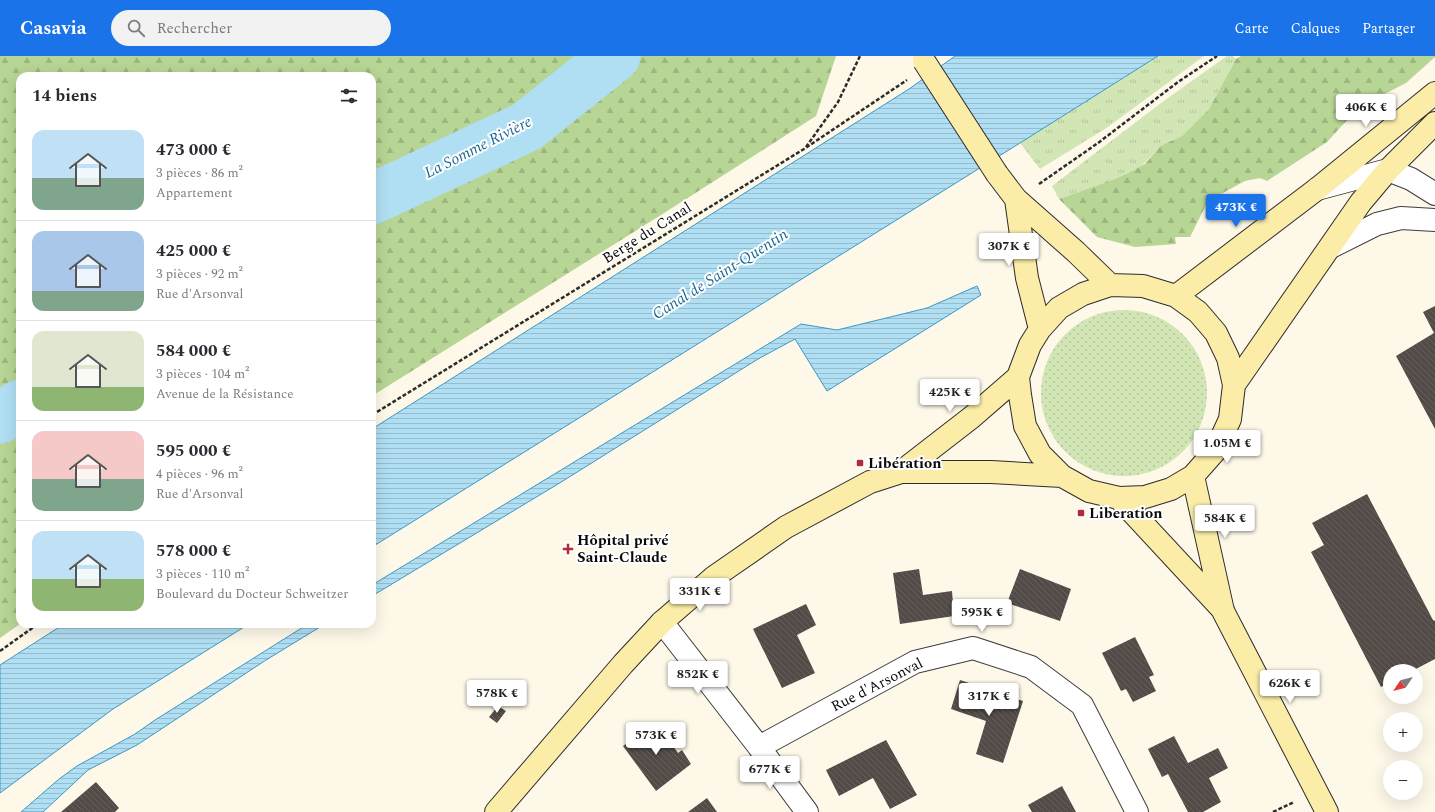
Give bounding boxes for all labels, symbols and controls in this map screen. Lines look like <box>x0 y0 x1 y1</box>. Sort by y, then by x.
search box <box>111 10 391 46</box>
text: Casavia <box>20 14 87 43</box>
icon: search <box>125 17 147 39</box>
text: Rechercher <box>157 17 232 40</box>
text: Carte <box>1235 18 1269 39</box>
text: Calques <box>1291 18 1340 39</box>
text: Partager <box>1362 18 1415 39</box>
text: 14 biens <box>32 83 97 109</box>
icon: filters <box>338 85 360 107</box>
pin: 406K € <box>1333 94 1399 128</box>
text: 406K € <box>1345 97 1387 117</box>
water label: La Somme Rivière <box>420 110 536 184</box>
text: 473 000 € <box>156 137 231 163</box>
icon: home <box>64 146 112 194</box>
text: 3 pièces · 86 m² <box>156 163 243 183</box>
text: Appartement <box>156 183 233 203</box>
pin: 473K € <box>1203 194 1269 228</box>
street label: Berge du Canal <box>598 196 696 270</box>
text: 473K € <box>1215 197 1257 217</box>
water label: Canal de Saint-Quentin <box>647 222 793 326</box>
pin: 307K € <box>976 233 1042 267</box>
text: 307K € <box>988 236 1030 256</box>
text: 425 000 € <box>156 238 231 264</box>
icon: home <box>64 247 112 295</box>
text: 3 pièces · 92 m² <box>156 264 243 284</box>
text: Rue d'Arsonval <box>156 284 243 304</box>
text: 584 000 € <box>156 338 231 364</box>
icon: home <box>64 347 112 395</box>
text: 3 pièces · 104 m² <box>156 364 249 384</box>
pin: 425K € <box>917 379 983 413</box>
text: 425K € <box>929 382 971 402</box>
text: Avenue de la Résistance <box>156 384 294 404</box>
pin: 1.05M € <box>1190 430 1264 464</box>
text: 1.05M € <box>1203 433 1251 453</box>
text: 595 000 € <box>156 438 231 464</box>
icon: home <box>64 447 112 495</box>
place label: Libération <box>868 452 942 475</box>
marker: Libération <box>855 458 865 468</box>
text: 4 pièces · 96 m² <box>156 464 243 484</box>
text: Rue d'Arsonval <box>156 484 243 504</box>
place label: Liberation <box>1089 502 1163 525</box>
pin: 584K € <box>1192 505 1258 539</box>
marker: Liberation <box>1076 508 1086 518</box>
text: 584K € <box>1204 508 1246 528</box>
place label: Hôpital privé Saint-Claude <box>577 529 669 569</box>
text: 578 000 € <box>156 538 231 564</box>
marker: Hôpital privé Saint-Claude <box>562 543 574 555</box>
icon: home <box>64 547 112 595</box>
text: 3 pièces · 110 m² <box>156 564 249 584</box>
pin: 331K € <box>667 578 733 612</box>
text: 331K € <box>679 581 721 601</box>
text: Boulevard du Docteur Schweitzer <box>156 584 348 604</box>
pin: 595K € <box>949 599 1015 633</box>
text: 595K € <box>961 602 1003 622</box>
street label: Rue d'Arsonval <box>827 652 927 718</box>
pin: 852K € <box>665 661 731 695</box>
text: 852K € <box>677 664 719 684</box>
north arrow <box>1383 664 1423 704</box>
map controls <box>1383 664 1423 800</box>
pin: 626K € <box>1257 670 1323 704</box>
text: 626K € <box>1269 673 1311 693</box>
pin: 578K € <box>464 680 530 714</box>
text: 578K € <box>476 683 518 703</box>
pin: 317K € <box>956 683 1022 717</box>
text: 317K € <box>968 686 1010 706</box>
button: + <box>1383 712 1423 752</box>
pin: 573K € <box>623 722 689 756</box>
text: 573K € <box>635 725 677 745</box>
pin: 677K € <box>737 756 803 790</box>
text: 677K € <box>749 759 791 779</box>
button: − <box>1383 760 1423 800</box>

